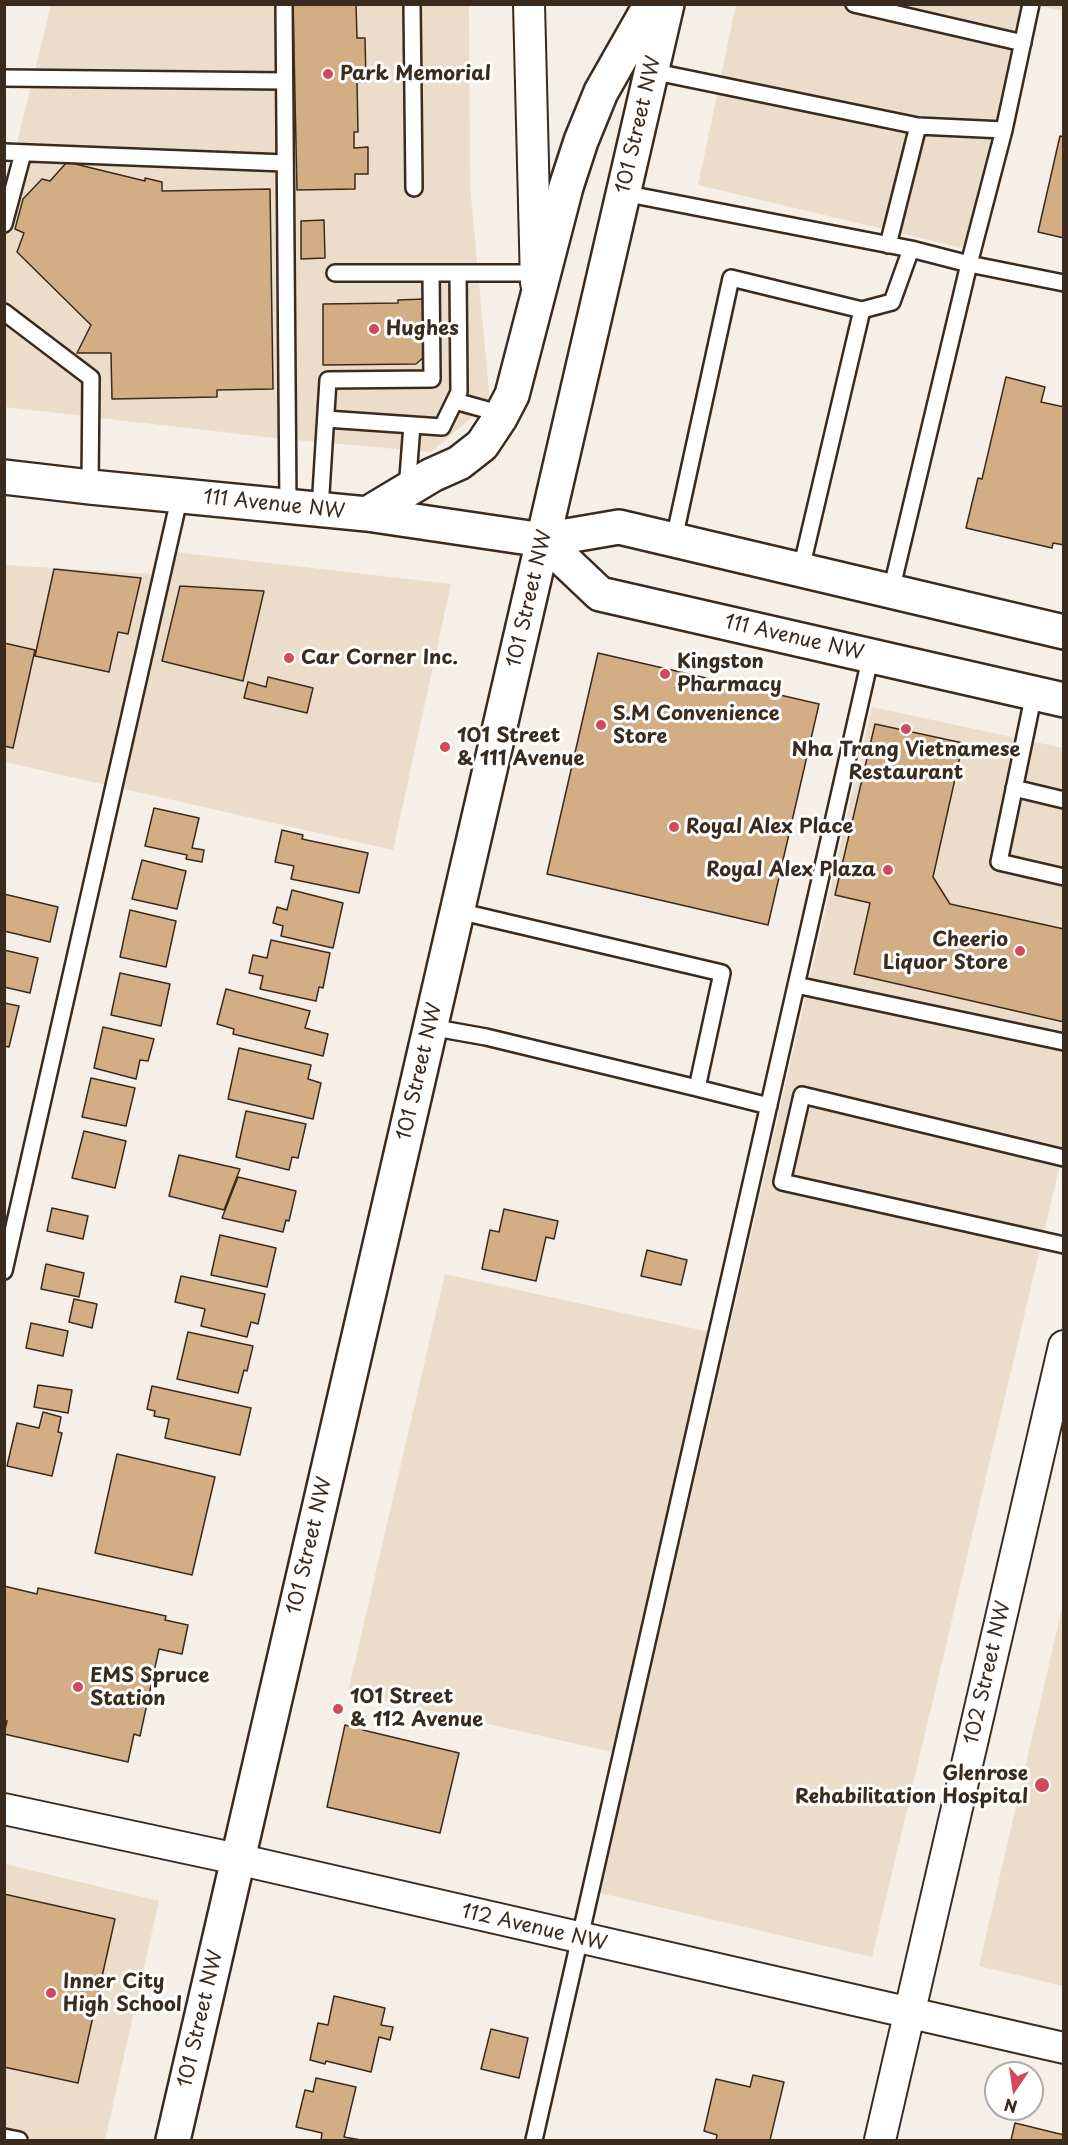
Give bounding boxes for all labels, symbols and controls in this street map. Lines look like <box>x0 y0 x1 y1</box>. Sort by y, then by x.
street label: 101 Street NW <box>612 54 666 196</box>
place label: Park Memorial <box>340 62 491 86</box>
marker: Park Memorial <box>321 67 335 81</box>
place label: Hughes <box>386 317 459 341</box>
marker: Hughes <box>367 322 381 336</box>
street label: 111 Avenue NW <box>202 486 346 524</box>
street label: 101 Street NW <box>503 528 557 670</box>
street label: 111 Avenue NW <box>722 610 866 666</box>
place label: Car Corner Inc. <box>301 646 458 670</box>
place label: Kingston Pharmacy <box>677 650 782 697</box>
marker: Car Corner Inc. <box>282 651 296 665</box>
marker: Kingston Pharmacy <box>658 667 672 681</box>
place label: S.M Convenience Store <box>613 702 780 749</box>
marker: S.M Convenience Store <box>594 718 608 732</box>
marker: Nha Trang Vietnamese Restaurant <box>899 722 913 736</box>
place label: 101 Street & 111 Avenue <box>457 724 584 771</box>
place label: Nha Trang Vietnamese Restaurant <box>792 738 1020 785</box>
marker: 101 Street & 111 Avenue <box>438 740 452 754</box>
place label: Royal Alex Place <box>686 815 853 839</box>
marker: Royal Alex Place <box>667 820 681 834</box>
place label: Royal Alex Plaza <box>706 858 876 882</box>
marker: Royal Alex Plaza <box>881 863 895 877</box>
place label: Cheerio Liquor Store <box>883 928 1008 975</box>
marker: Cheerio Liquor Store <box>1013 944 1027 958</box>
street label: 101 Street NW <box>393 1001 447 1143</box>
street label: 101 Street NW <box>283 1475 337 1617</box>
street label: 102 Street NW <box>960 1599 1016 1747</box>
place label: EMS Spruce Station <box>90 1664 209 1711</box>
marker: EMS Spruce Station <box>71 1680 85 1694</box>
place label: 101 Street & 112 Avenue <box>350 1685 483 1732</box>
marker: 101 Street & 112 Avenue <box>331 1702 345 1716</box>
place label: Glenrose Rehabilitation Hospital <box>795 1762 1028 1809</box>
marker: Glenrose Rehabilitation Hospital <box>1033 1776 1051 1794</box>
street label: 112 Avenue NW <box>459 1900 609 1956</box>
street label: 101 Street NW <box>174 1948 228 2090</box>
place label: Inner City High School <box>63 1970 182 2017</box>
marker: Inner City High School <box>44 1986 58 2000</box>
north arrow <box>984 2061 1044 2121</box>
text: N <box>1002 2093 1019 2120</box>

